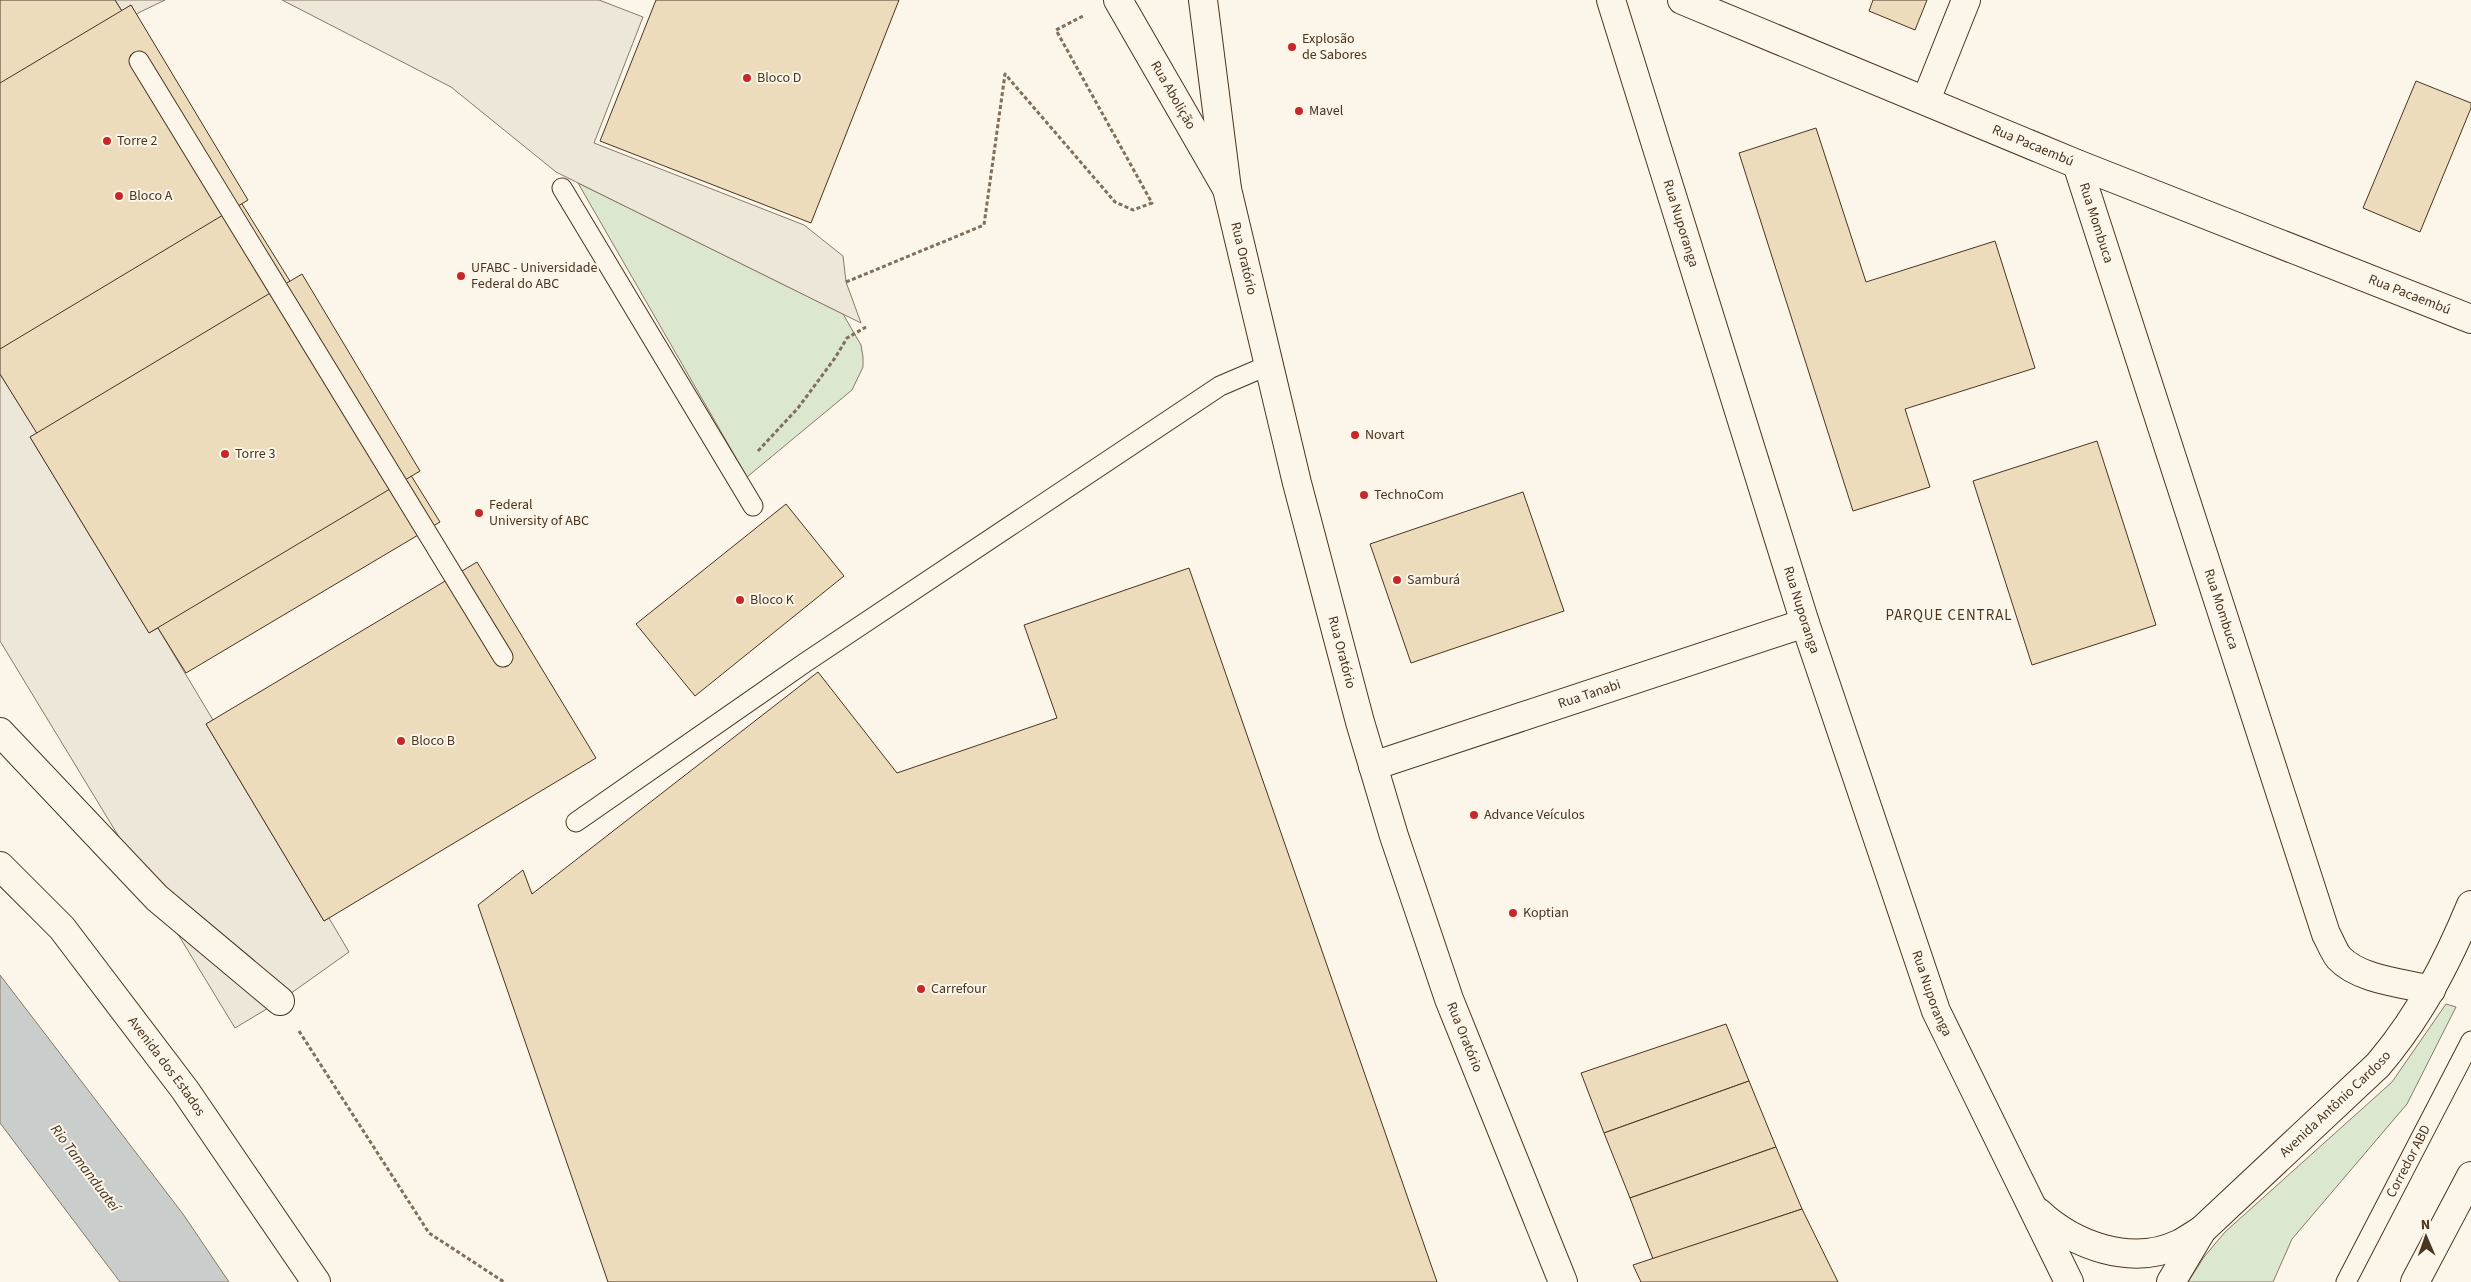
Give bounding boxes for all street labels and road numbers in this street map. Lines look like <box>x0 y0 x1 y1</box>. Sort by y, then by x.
street label: Rua Abolição <box>1145 57 1201 133</box>
street label: Rua Pacaembú <box>1989 120 2077 172</box>
street label: Rua Nuporanga <box>1658 177 1704 270</box>
street label: Rua Mombuca <box>2074 180 2118 266</box>
street label: Rua Oratório <box>1225 220 1262 297</box>
street label: Rua Pacaembú <box>2365 270 2454 320</box>
street label: Rua Nuporanga <box>1778 564 1825 656</box>
street label: Rua Mombuca <box>2199 566 2243 652</box>
street label: Rua Oratório <box>1323 614 1361 691</box>
street label: Rua Tanabi <box>1555 675 1623 714</box>
street label: Rua Nuporanga <box>1906 948 1957 1040</box>
street label: Rua Oratório <box>1441 999 1488 1075</box>
street label: Avenida dos Estados <box>123 1012 210 1120</box>
street label: Avenida Antônio Cardoso <box>2275 1046 2396 1162</box>
street label: Corredor ABD <box>2381 1121 2436 1201</box>

